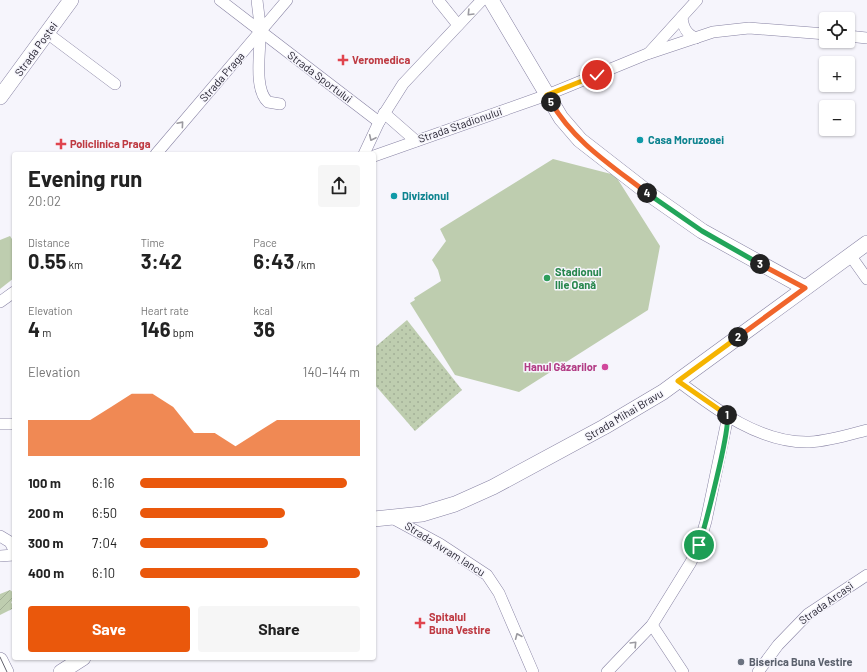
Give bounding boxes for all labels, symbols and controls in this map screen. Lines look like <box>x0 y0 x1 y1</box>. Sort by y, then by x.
one-way arrow <box>467 8 475 16</box>
map controls <box>819 12 855 136</box>
button: locate <box>819 12 855 48</box>
street label: Strada Poștei <box>12 19 60 78</box>
street label: Strada Sportului <box>285 48 355 105</box>
street label: Strada Praga <box>197 49 247 104</box>
place label: Veromedica <box>352 53 410 66</box>
marker: Veromedica <box>337 54 349 66</box>
button: + <box>819 56 855 92</box>
pin <box>580 58 614 92</box>
icon: check <box>586 64 608 86</box>
pin: 5 <box>541 92 561 112</box>
text: 5 <box>548 95 554 108</box>
button: − <box>819 100 855 136</box>
street label: Strada Stadionului <box>416 104 504 145</box>
one-way arrow <box>177 122 184 129</box>
place label: Casa Moruzoaei <box>648 133 724 146</box>
one-way arrow <box>369 134 377 141</box>
marker: Casa Moruzoaei <box>635 135 645 145</box>
place label: Policlinica Praga <box>70 137 151 150</box>
marker: Policlinica Praga <box>55 138 67 150</box>
text: Evening run <box>28 165 142 191</box>
button: share <box>318 165 360 207</box>
pin: 4 <box>637 183 657 203</box>
text: 4 <box>644 186 650 199</box>
place label: Divizionul <box>402 189 449 202</box>
marker: Divizionul <box>389 191 399 201</box>
text: 20:02 <box>28 193 61 209</box>
text: Distance <box>28 236 70 249</box>
text: Time <box>141 236 164 249</box>
text: Pace <box>253 236 277 249</box>
text: 0.55 <box>28 249 66 273</box>
text: 3:42 <box>141 249 182 273</box>
text: 6:43 <box>253 249 294 273</box>
pin: 3 <box>750 254 770 274</box>
text: 3 <box>757 257 763 270</box>
text: km <box>66 258 83 271</box>
text: /km <box>294 258 315 271</box>
place label: Stadionul Ilie Oană <box>555 265 602 291</box>
marker: Stadionul Ilie Oană <box>542 273 552 283</box>
text: Elevation <box>28 304 72 317</box>
text: Heart rate <box>141 304 189 317</box>
text: kcal <box>253 304 273 317</box>
text: 4 <box>28 317 40 341</box>
text: 146 <box>141 317 171 341</box>
text: 36 <box>253 317 275 341</box>
text: m <box>40 326 51 339</box>
text: bpm <box>171 326 194 339</box>
pin: 2 <box>728 327 748 347</box>
text: 2 <box>735 330 741 343</box>
place label: Hanul Găzarilor <box>524 360 598 373</box>
marker: Hanul Găzarilor <box>600 362 610 372</box>
text: Elevation <box>28 364 80 380</box>
text: 140–144 m <box>303 364 360 380</box>
street label: Strada Mihai Bravu <box>582 386 665 443</box>
pin: 1 <box>717 405 737 425</box>
text: 1 <box>725 408 729 421</box>
text: 100 m <box>28 475 61 491</box>
text: 6:16 <box>92 475 114 491</box>
text: 200 m <box>28 505 64 521</box>
text: 6:50 <box>92 505 117 521</box>
street label: Strada Avram Iancu <box>403 519 488 579</box>
pin <box>682 528 716 562</box>
icon: arrive <box>688 534 710 556</box>
text: 300 m <box>28 535 63 551</box>
text: 7:04 <box>92 535 117 551</box>
text: 400 m <box>28 565 64 581</box>
text: 6:10 <box>92 565 115 581</box>
street label: Strada Arcași <box>796 578 856 627</box>
button: Save <box>28 606 190 652</box>
button: Share <box>198 606 360 652</box>
place label: Spitalul Buna Vestire <box>429 610 490 636</box>
marker: Spitalul Buna Vestire <box>414 617 426 629</box>
one-way arrow <box>514 633 522 640</box>
one-way arrow <box>629 641 636 649</box>
place label: Biserica Buna Vestire <box>749 655 853 668</box>
marker: Biserica Buna Vestire <box>736 657 746 667</box>

